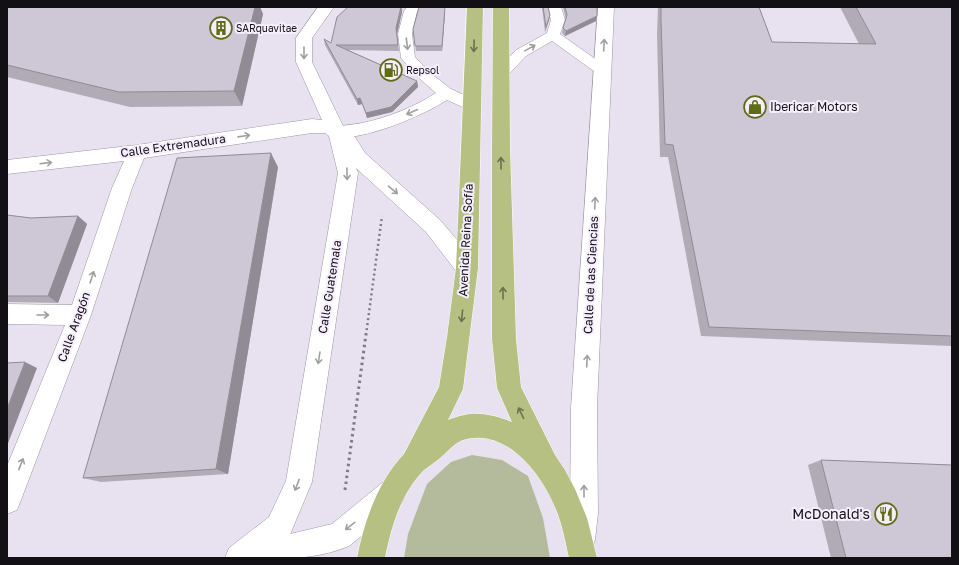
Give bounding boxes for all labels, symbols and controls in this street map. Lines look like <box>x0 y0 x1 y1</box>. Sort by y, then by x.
building icon: SARquavitae <box>208 15 234 41</box>
place label: SARquavitae <box>236 22 297 34</box>
one-way arrow <box>403 37 410 50</box>
one-way arrow <box>470 39 477 52</box>
one-way arrow <box>601 39 608 52</box>
one-way arrow <box>523 43 535 51</box>
one-way arrow <box>300 46 308 59</box>
fuel station icon: Repsol <box>378 57 404 83</box>
place label: Repsol <box>406 64 439 76</box>
shop icon: Ibericar Motors <box>742 94 768 120</box>
place label: Ibericar Motors <box>770 99 858 114</box>
one-way arrow <box>407 109 419 116</box>
street label: Calle Extremadura <box>119 131 227 160</box>
one-way arrow <box>237 132 250 140</box>
one-way arrow <box>497 157 505 170</box>
one-way arrow <box>39 159 52 167</box>
one-way arrow <box>343 167 351 180</box>
street label: Avenida Reina Sofía <box>455 183 476 297</box>
one-way arrow <box>388 186 398 195</box>
one-way arrow <box>592 197 599 210</box>
street label: Calle de las Ciencias <box>580 215 601 334</box>
street label: Calle Guatemala <box>315 239 344 335</box>
one-way arrow <box>89 271 97 283</box>
one-way arrow <box>499 287 507 300</box>
street label: Calle Aragón <box>54 290 93 364</box>
one-way arrow <box>458 309 465 322</box>
one-way arrow <box>36 311 49 319</box>
one-way arrow <box>315 351 323 364</box>
one-way arrow <box>583 355 590 368</box>
one-way arrow <box>517 407 524 419</box>
one-way arrow <box>18 458 26 470</box>
one-way arrow <box>293 479 301 491</box>
one-way arrow <box>580 485 588 498</box>
restaurant icon: McDonald's <box>873 501 899 527</box>
place label: McDonald's <box>792 505 870 522</box>
one-way arrow <box>345 522 356 531</box>

